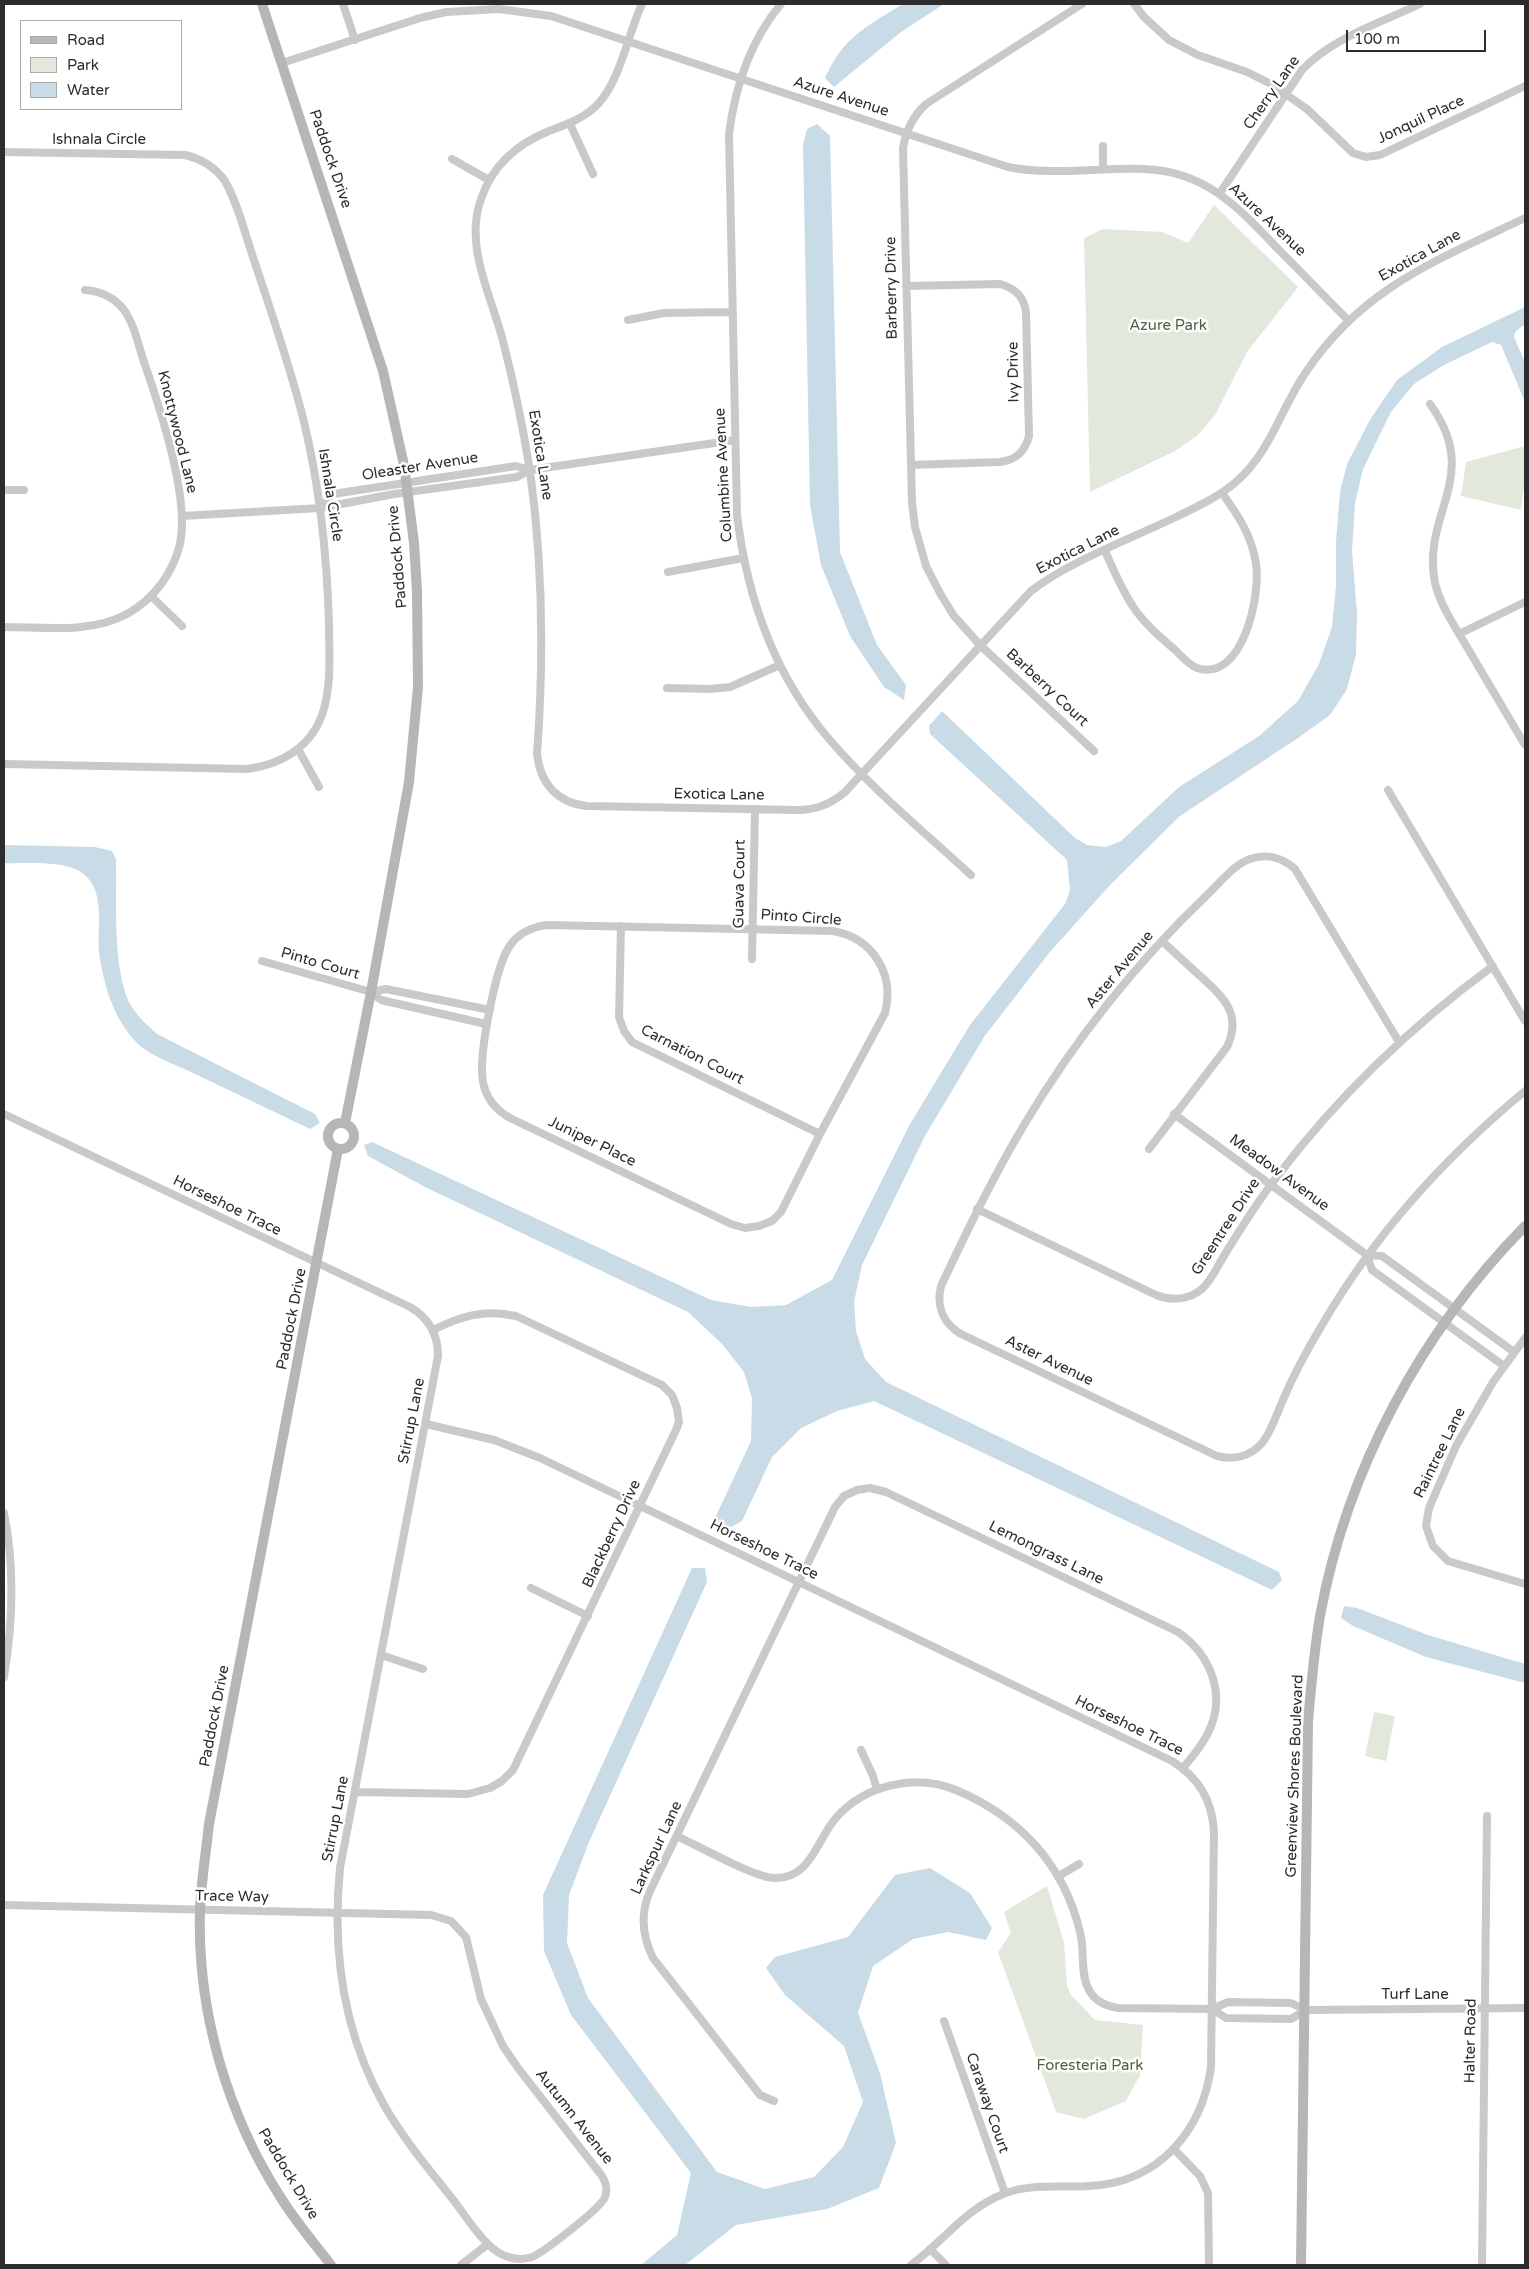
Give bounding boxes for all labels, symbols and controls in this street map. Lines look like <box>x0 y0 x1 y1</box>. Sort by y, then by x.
legend <box>20 20 182 110</box>
scale bar <box>1349 20 1489 52</box>
text: 100 m <box>1354 30 1400 48</box>
text: Road <box>67 31 105 49</box>
street label: Cherry Lane <box>1240 53 1304 133</box>
text: Park <box>67 56 99 74</box>
street label: Azure Avenue <box>791 73 891 121</box>
text: Water <box>67 81 110 99</box>
street label: Jonquil Place <box>1375 92 1467 148</box>
street label: Paddock Drive <box>305 107 355 211</box>
street label: Ishnala Circle <box>52 131 146 149</box>
street label: Azure Avenue <box>1225 180 1309 260</box>
street label: Exotica Lane <box>1376 226 1464 286</box>
street label: Barberry Drive <box>882 236 902 340</box>
park label: Azure Park <box>1129 317 1207 335</box>
street label: Ivy Drive <box>1004 341 1024 403</box>
street label: Knottywood Lane <box>153 369 201 495</box>
street label: Columbine Avenue <box>711 407 737 543</box>
street label: Exotica Lane <box>524 409 556 501</box>
street label: Ishnala Circle <box>314 447 346 543</box>
street label: Oleaster Avenue <box>361 449 479 485</box>
street label: Paddock Drive <box>385 505 411 609</box>
street label: Exotica Lane <box>1033 521 1123 579</box>
street label: Barberry Court <box>1002 645 1092 731</box>
street label: Exotica Lane <box>673 785 765 805</box>
street label: Guava Court <box>730 839 750 929</box>
street label: Pinto Circle <box>760 906 842 930</box>
street label: Aster Avenue <box>1082 928 1158 1012</box>
street label: Pinto Court <box>278 944 362 984</box>
street label: Carnation Court <box>637 1021 747 1089</box>
street label: Juniper Place <box>545 1113 639 1171</box>
street label: Meadow Avenue <box>1226 1131 1332 1215</box>
street label: Horseshoe Trace <box>170 1172 284 1240</box>
street label: Greentree Drive <box>1188 1175 1264 1279</box>
street label: Paddock Drive <box>273 1267 311 1371</box>
street label: Aster Avenue <box>1002 1332 1096 1390</box>
street label: Stirrup Lane <box>395 1377 429 1465</box>
street label: Raintree Lane <box>1410 1405 1470 1501</box>
street label: Blackberry Drive <box>579 1477 645 1591</box>
street label: Horseshoe Trace <box>707 1516 821 1584</box>
street label: Lemongrass Lane <box>986 1517 1106 1589</box>
street label: Paddock Drive <box>196 1664 234 1768</box>
street label: Greenview Shores Boulevard <box>1282 1674 1308 1878</box>
street label: Horseshoe Trace <box>1072 1692 1186 1760</box>
street label: Stirrup Lane <box>319 1775 353 1863</box>
street label: Larkspur Lane <box>627 1798 687 1898</box>
street label: Trace Way <box>195 1887 269 1907</box>
street label: Turf Lane <box>1381 1986 1449 2004</box>
street label: Halter Road <box>1461 1998 1481 2084</box>
street label: Caraway Court <box>961 2051 1013 2155</box>
park label: Foresteria Park <box>1037 2057 1143 2075</box>
street label: Autumn Avenue <box>531 2066 617 2168</box>
street label: Paddock Drive <box>254 2125 322 2223</box>

